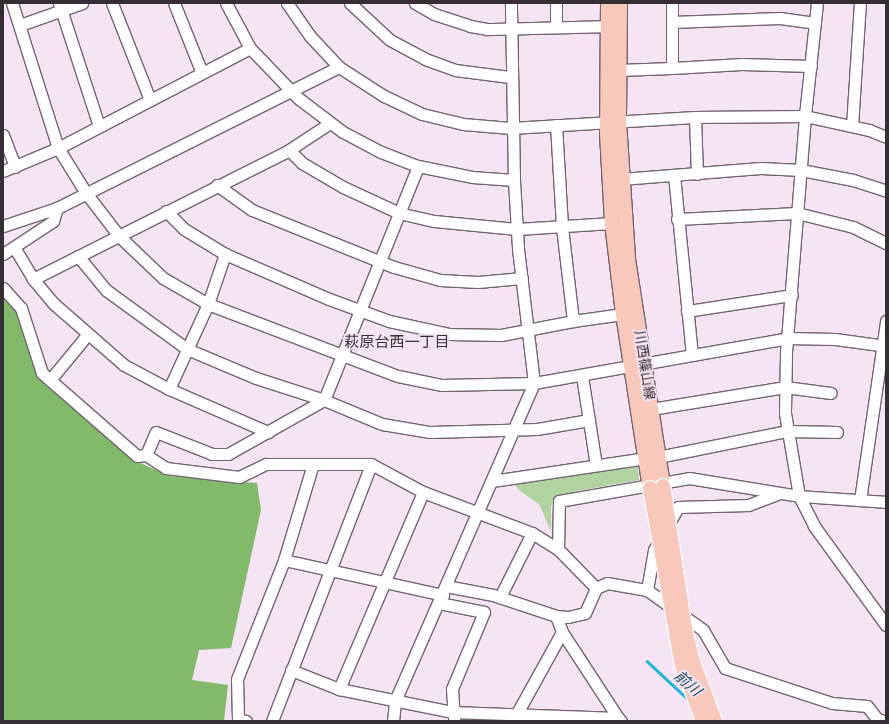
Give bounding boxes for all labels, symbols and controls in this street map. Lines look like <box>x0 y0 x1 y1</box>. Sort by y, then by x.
street label: 川西篠山線 <box>631 329 659 401</box>
district label: 萩原台西一丁目 <box>345 333 449 351</box>
water label: 前川 <box>671 666 705 700</box>

